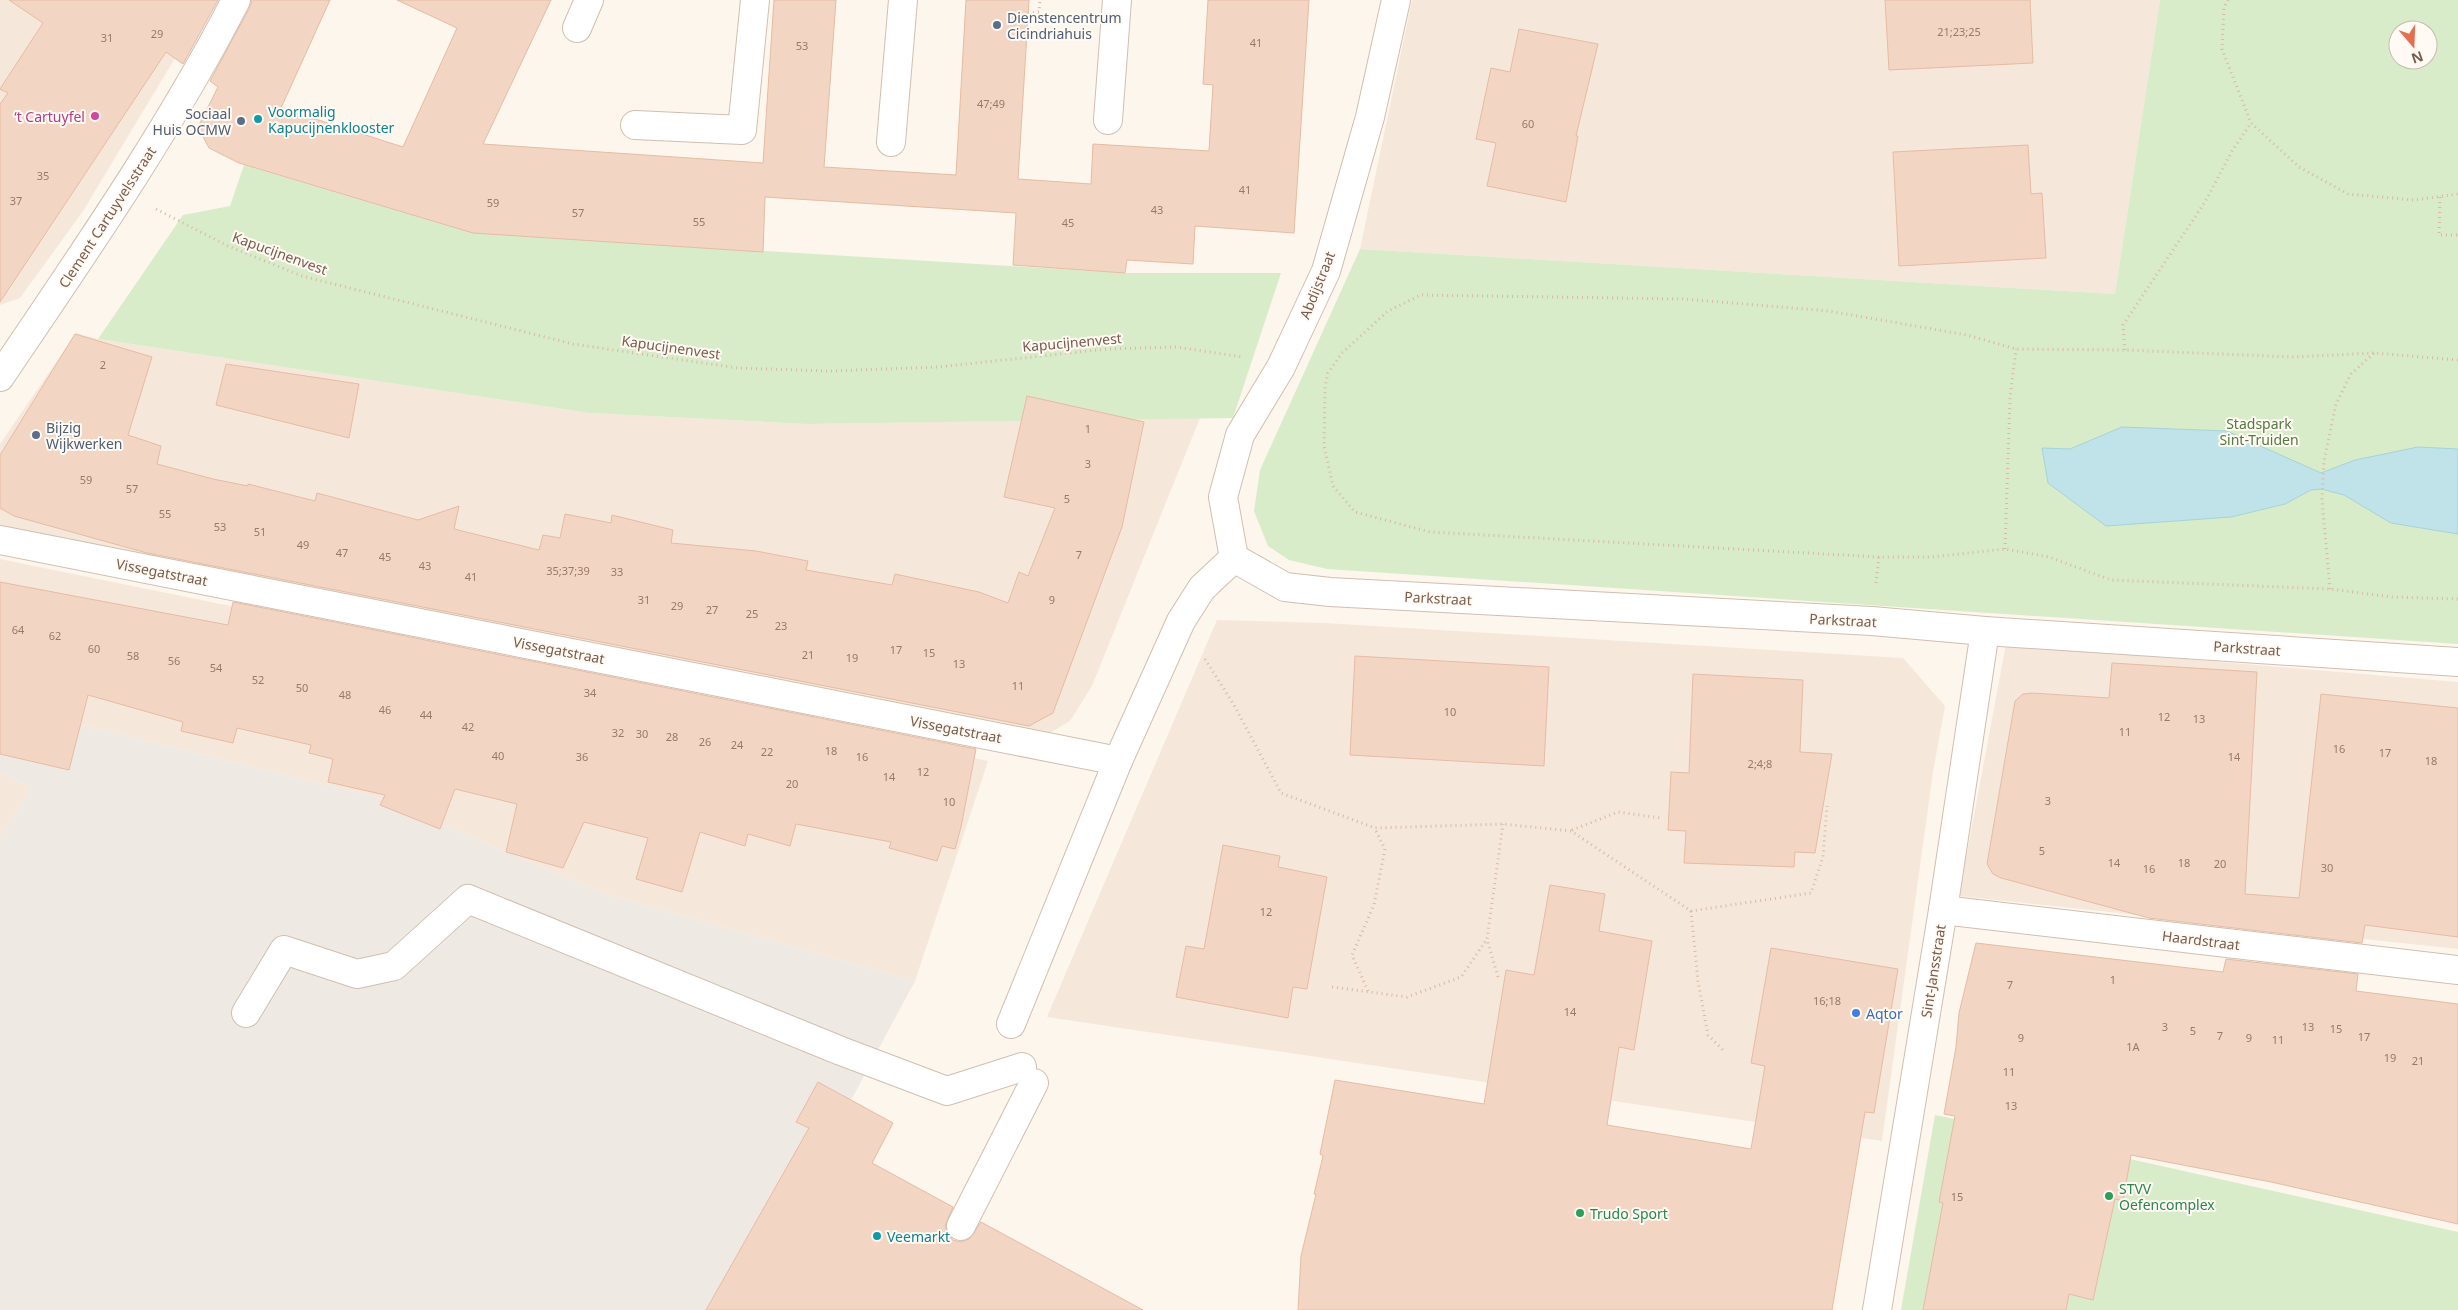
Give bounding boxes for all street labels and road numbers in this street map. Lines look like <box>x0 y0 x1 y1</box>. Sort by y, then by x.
street label: Clement Cartuyvelsstraat <box>54 142 160 292</box>
street label: Kapucijnenvest <box>230 227 330 279</box>
street label: Abdijstraat <box>1295 248 1339 322</box>
street label: Kapucijnenvest <box>1022 328 1122 356</box>
street label: Kapucijnenvest <box>620 331 722 363</box>
street label: Vissegatstraat <box>115 554 209 590</box>
street label: Parkstraat <box>1404 587 1472 609</box>
street label: Parkstraat <box>1809 609 1877 631</box>
street label: Vissegatstraat <box>512 632 606 668</box>
street label: Parkstraat <box>2213 636 2281 660</box>
street label: Vissegatstraat <box>909 711 1003 747</box>
street label: Sint-Jansstraat <box>1916 923 1950 1019</box>
street label: Haardstraat <box>2161 926 2241 954</box>

